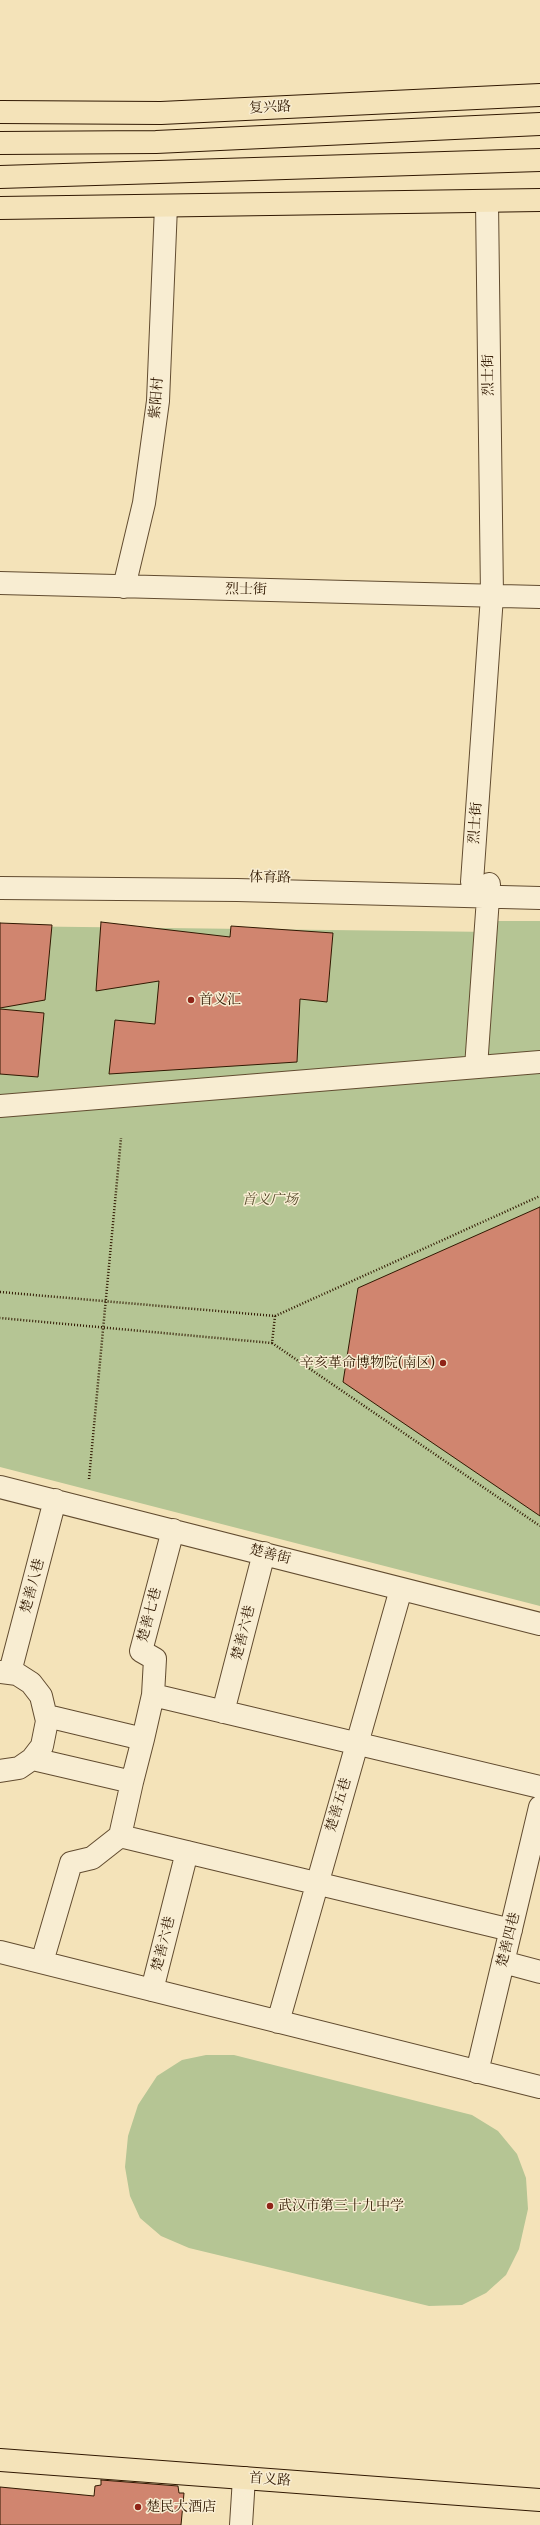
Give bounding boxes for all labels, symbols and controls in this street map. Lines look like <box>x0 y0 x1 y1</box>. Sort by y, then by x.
street label: 复兴路 <box>249 99 291 117</box>
street label: 烈士街 <box>480 354 498 396</box>
street label: 紫阳村 <box>147 376 167 420</box>
street label: 烈士街 <box>225 581 267 599</box>
street label: 烈士街 <box>466 801 486 845</box>
street label: 体育路 <box>249 869 291 887</box>
place label: 首义汇 <box>199 992 241 1008</box>
marker: 首义汇 <box>186 995 196 1005</box>
park label: 首义广场 <box>242 1192 298 1208</box>
place label: 辛亥革命博物院(南区) <box>300 1355 435 1371</box>
marker: 辛亥革命博物院(南区) <box>438 1358 448 1368</box>
street label: 楚善街 <box>248 1542 292 1568</box>
street label: 楚善八巷 <box>18 1557 48 1615</box>
street label: 楚善七巷 <box>135 1586 165 1644</box>
street label: 楚善六巷 <box>229 1604 259 1662</box>
street label: 楚善五巷 <box>323 1776 355 1834</box>
street label: 楚善四巷 <box>494 1911 524 1969</box>
street label: 楚善六巷 <box>149 1915 179 1973</box>
place label: 武汉市第三十九中学 <box>278 2198 404 2214</box>
marker: 武汉市第三十九中学 <box>265 2201 275 2211</box>
street label: 首义路 <box>248 2470 292 2490</box>
place label: 楚民大酒店 <box>146 2499 216 2515</box>
marker: 楚民大酒店 <box>133 2502 143 2512</box>

